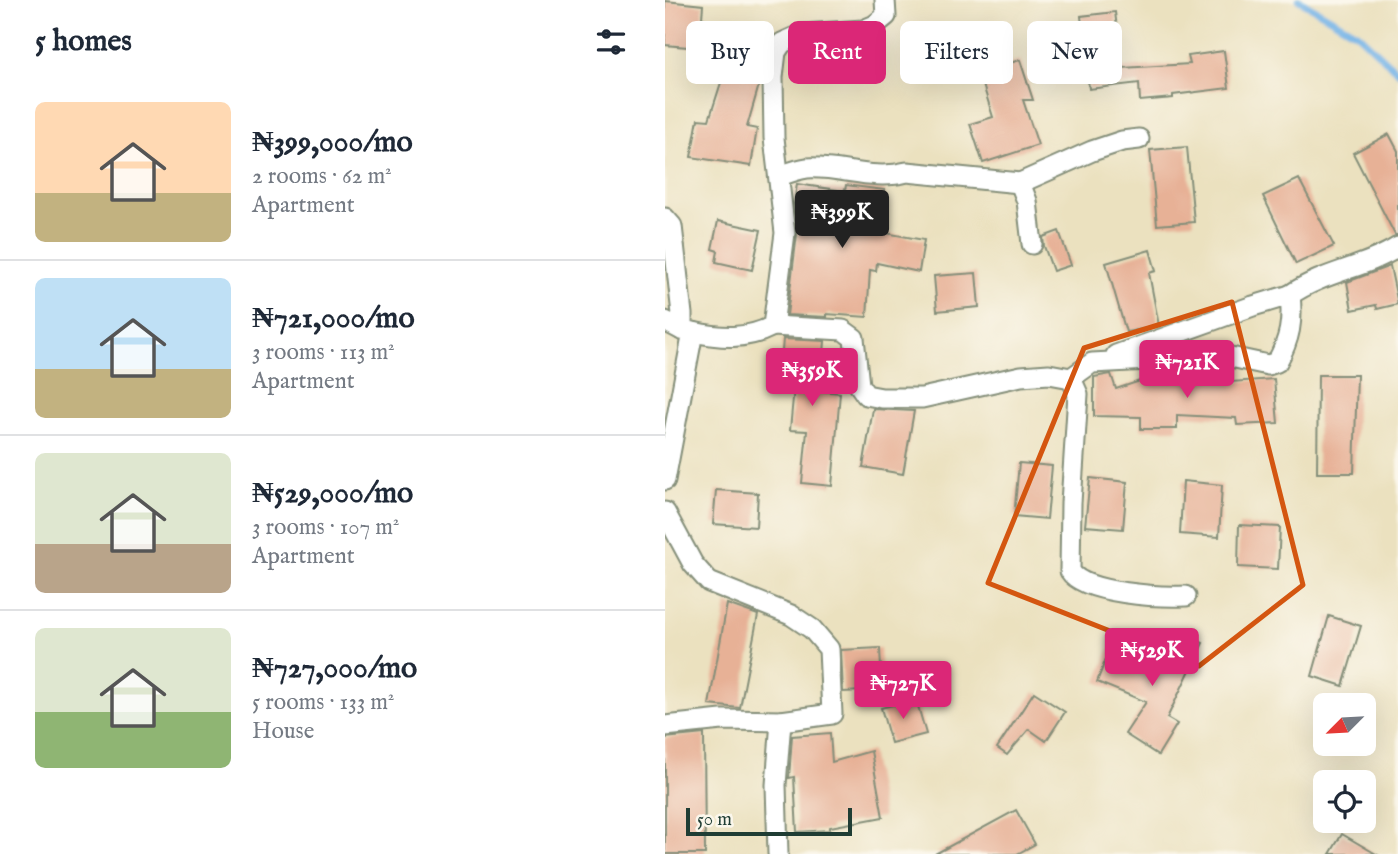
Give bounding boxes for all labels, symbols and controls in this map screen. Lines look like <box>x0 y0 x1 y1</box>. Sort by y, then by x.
chip: Buy <box>686 21 774 84</box>
chip: Rent <box>788 21 886 84</box>
chip: Filters <box>900 21 1013 84</box>
chip: New <box>1027 21 1122 84</box>
text: 5 homes <box>35 23 132 61</box>
icon: filters <box>592 23 630 61</box>
text: ₦399,000/mo <box>252 124 413 162</box>
icon: home <box>91 130 175 214</box>
text: 2 rooms · 62 m² <box>252 162 392 191</box>
pin: ₦399K <box>793 190 891 250</box>
text: Apartment <box>252 191 355 220</box>
text: ₦399K <box>811 198 873 227</box>
text: ₦721,000/mo <box>252 300 415 338</box>
icon: home <box>91 306 175 390</box>
text: 3 rooms · 113 m² <box>252 338 395 367</box>
pin: ₦721K <box>1138 340 1236 400</box>
pin: ₦359K <box>763 348 861 408</box>
text: ₦721K <box>1155 348 1219 377</box>
text: ₦359K <box>782 356 842 385</box>
text: Apartment <box>252 367 355 396</box>
text: ₦529,000/mo <box>252 475 413 513</box>
icon: home <box>91 481 175 565</box>
text: 3 rooms · 107 m² <box>252 513 400 542</box>
text: Apartment <box>252 542 355 571</box>
pin: ₦529K <box>1103 628 1201 688</box>
text: ₦529K <box>1121 636 1183 665</box>
text: ₦727,000/mo <box>252 650 417 688</box>
icon: home <box>91 656 175 740</box>
pin: ₦727K <box>854 662 952 721</box>
text: ₦727K <box>870 669 936 698</box>
text: 5 rooms · 133 m² <box>252 688 395 717</box>
north arrow <box>1313 693 1375 756</box>
map controls <box>1313 693 1376 833</box>
text: House <box>252 717 314 746</box>
button: locate <box>1313 770 1376 833</box>
scale bar <box>686 805 852 837</box>
text: 50 m <box>697 808 732 832</box>

